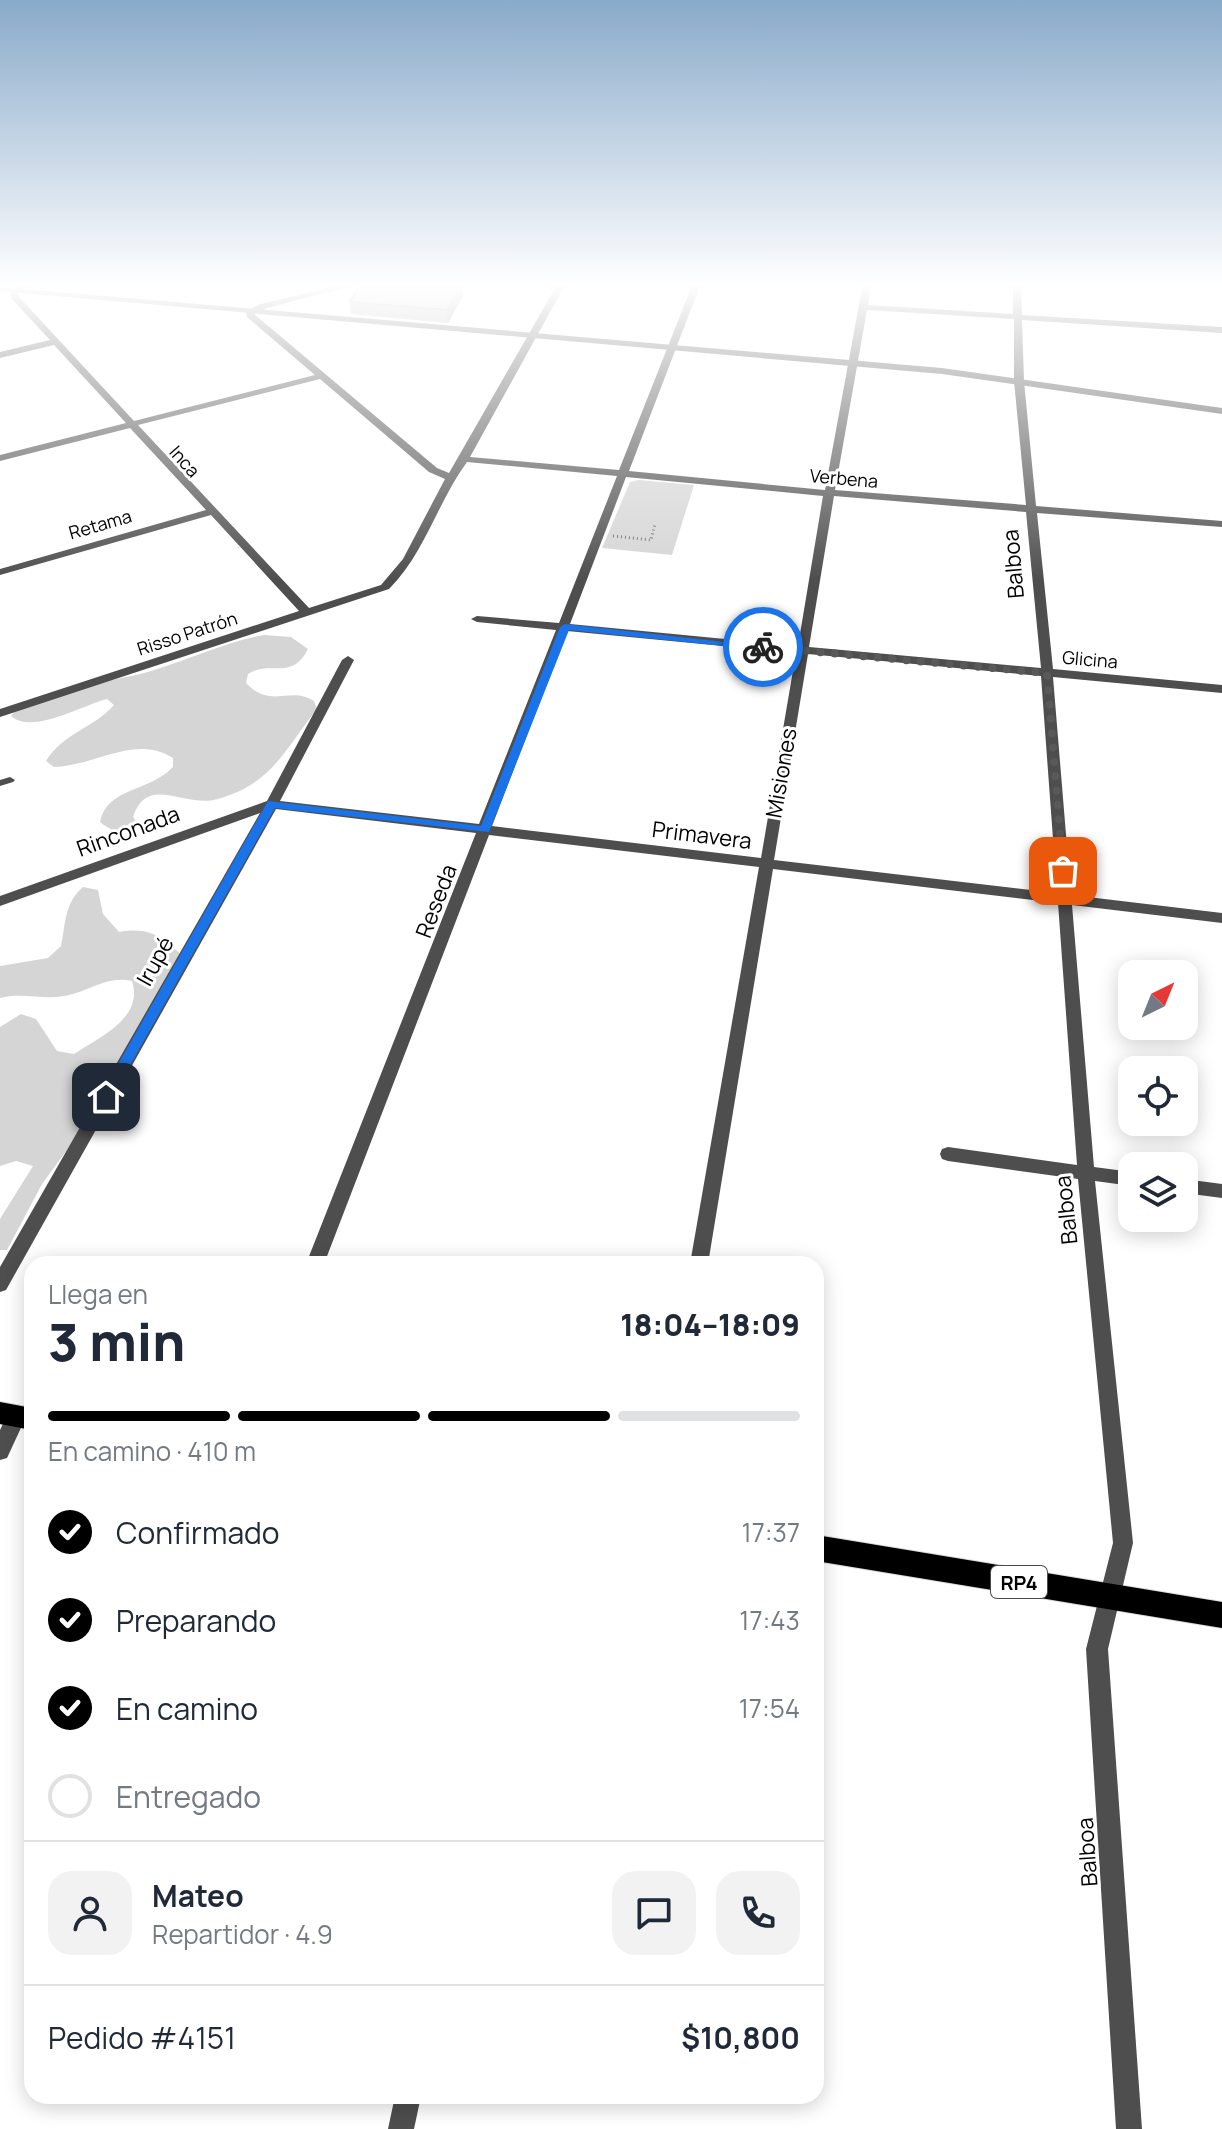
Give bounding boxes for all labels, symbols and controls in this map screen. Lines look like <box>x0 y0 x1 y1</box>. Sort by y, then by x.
street label: Inca <box>164 440 206 482</box>
street label: Verbena <box>809 463 879 493</box>
street label: Retama <box>66 504 134 544</box>
street label: Balboa <box>995 528 1031 600</box>
street label: Risso Patrón <box>134 606 240 660</box>
courier <box>723 607 803 687</box>
icon: bike <box>741 625 785 669</box>
street label: Glicina <box>1061 645 1119 673</box>
street label: Misiones <box>758 726 804 820</box>
street label: Rinconada <box>72 799 184 863</box>
street label: Primavera <box>650 814 754 856</box>
pin <box>1029 837 1097 905</box>
icon: bag <box>1041 849 1085 893</box>
street label: Reseda <box>408 860 464 942</box>
street label: Irupé <box>129 931 181 991</box>
north arrow <box>1118 960 1198 1040</box>
map controls <box>1118 960 1198 1232</box>
button: locate <box>1118 1056 1198 1136</box>
pin <box>72 1063 140 1131</box>
icon: home <box>84 1075 128 1119</box>
button: layers <box>1118 1152 1198 1232</box>
street label: Balboa <box>1047 1174 1085 1246</box>
text: Llega en <box>48 1276 148 1312</box>
text: 18:04–18:09 <box>620 1304 800 1345</box>
text: 3 min <box>48 1306 185 1377</box>
text: En camino · 410 m <box>48 1433 256 1469</box>
icon: check <box>48 1510 92 1554</box>
text: Confirmado <box>116 1512 280 1553</box>
text: 17:37 <box>742 1514 800 1550</box>
road number: RP4 <box>991 1566 1047 1598</box>
icon: check <box>48 1598 92 1642</box>
text: Preparando <box>116 1600 276 1641</box>
text: 17:43 <box>739 1602 800 1638</box>
icon: check <box>48 1686 92 1730</box>
text: En camino <box>116 1688 258 1729</box>
text: 17:54 <box>739 1690 800 1726</box>
text: Entregado <box>116 1776 261 1817</box>
street label: Balboa <box>1070 1816 1104 1888</box>
button: person <box>48 1871 132 1955</box>
button: chat <box>612 1871 696 1955</box>
button: phone <box>716 1871 800 1955</box>
text: Mateo <box>152 1875 244 1916</box>
text: Repartidor · 4.9 <box>152 1916 333 1952</box>
text: Pedido #4151 <box>48 2017 236 2058</box>
text: $10,800 <box>681 2017 800 2058</box>

